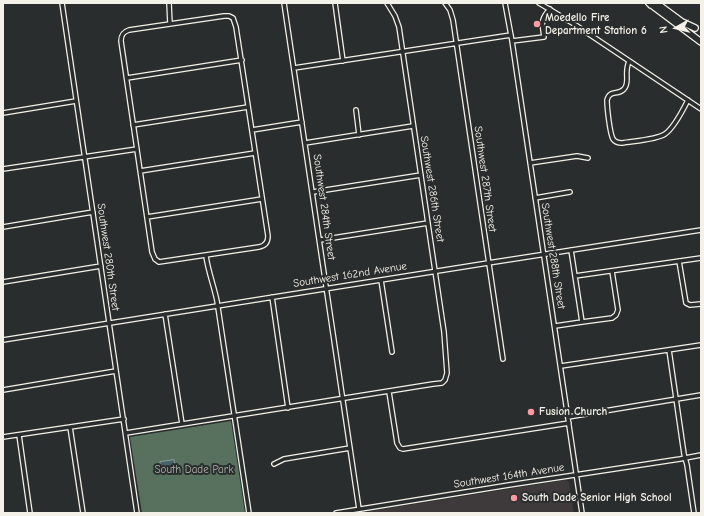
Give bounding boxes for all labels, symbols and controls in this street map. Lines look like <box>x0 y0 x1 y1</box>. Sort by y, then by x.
north arrow <box>656 8 696 48</box>
place label: Moedello Fire Department Station 6 <box>545 11 647 37</box>
marker: Moedello Fire Department Station 6 <box>532 19 542 29</box>
text: N <box>657 25 671 34</box>
street label: Southwest 287th Street <box>471 125 499 233</box>
street label: Southwest 286th Street <box>417 135 447 243</box>
street label: Southwest 284th Street <box>310 153 338 261</box>
street label: Southwest 280th Street <box>94 202 122 312</box>
street label: Southwest 288th Street <box>538 202 568 310</box>
street label: Southwest 162nd Avenue <box>292 259 408 291</box>
place label: Fusion Church <box>539 405 607 419</box>
marker: Fusion Church <box>526 407 536 417</box>
street label: Southwest 164th Avenue <box>453 461 565 491</box>
park label: South Dade Park <box>155 463 233 477</box>
place label: South Dade Senior High School <box>522 491 672 505</box>
marker: South Dade Senior High School <box>509 493 519 503</box>

